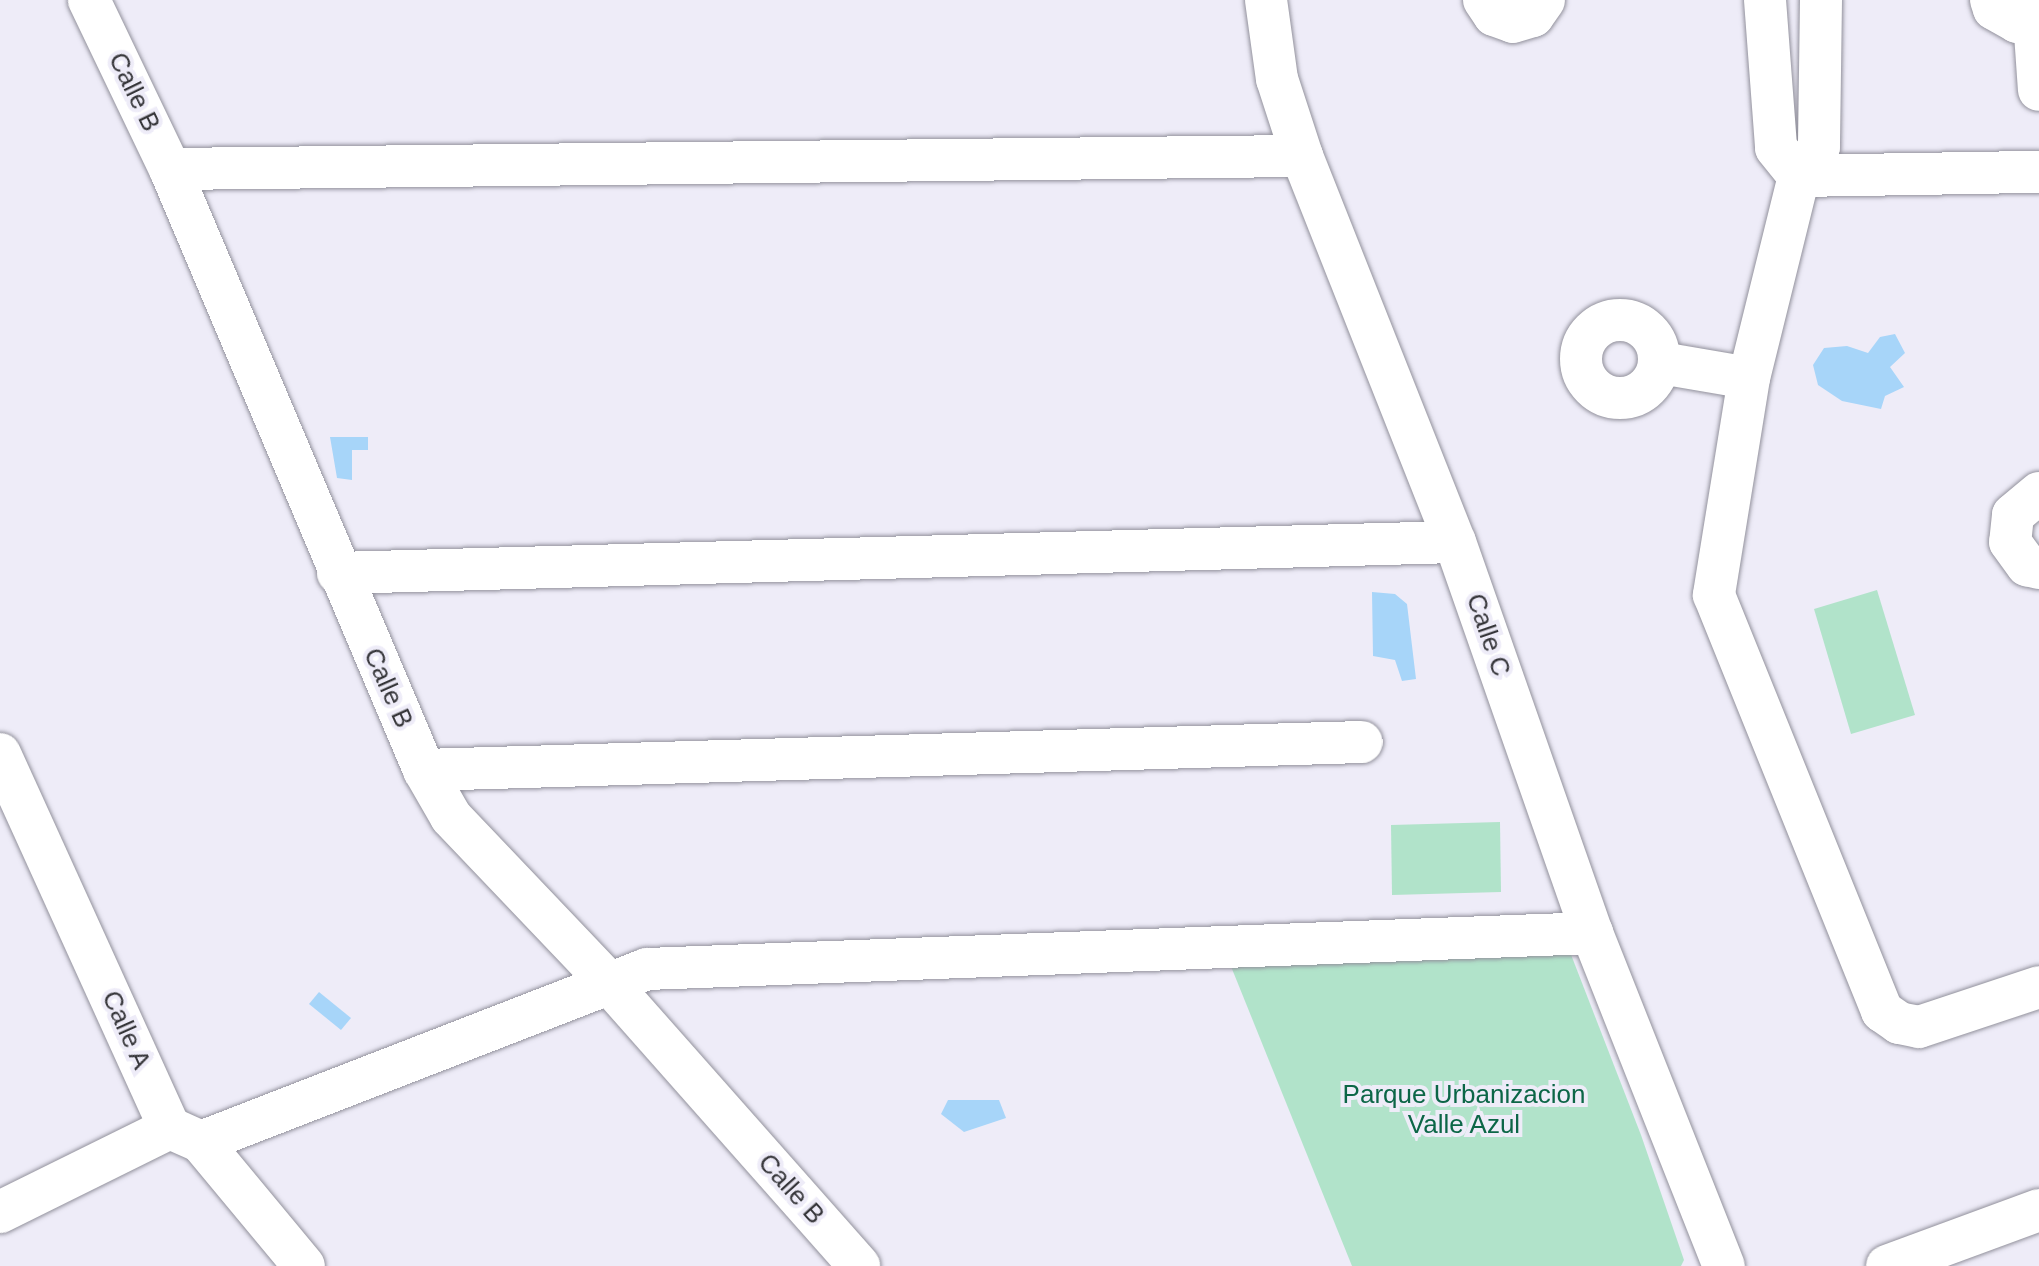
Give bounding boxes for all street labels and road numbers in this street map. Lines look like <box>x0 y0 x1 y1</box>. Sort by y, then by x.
street label: Calle B <box>102 47 166 137</box>
street label: Calle C <box>1459 590 1517 680</box>
street label: Calle B <box>357 643 419 733</box>
street label: Calle A <box>95 985 157 1075</box>
street label: Calle B <box>751 1147 831 1231</box>

